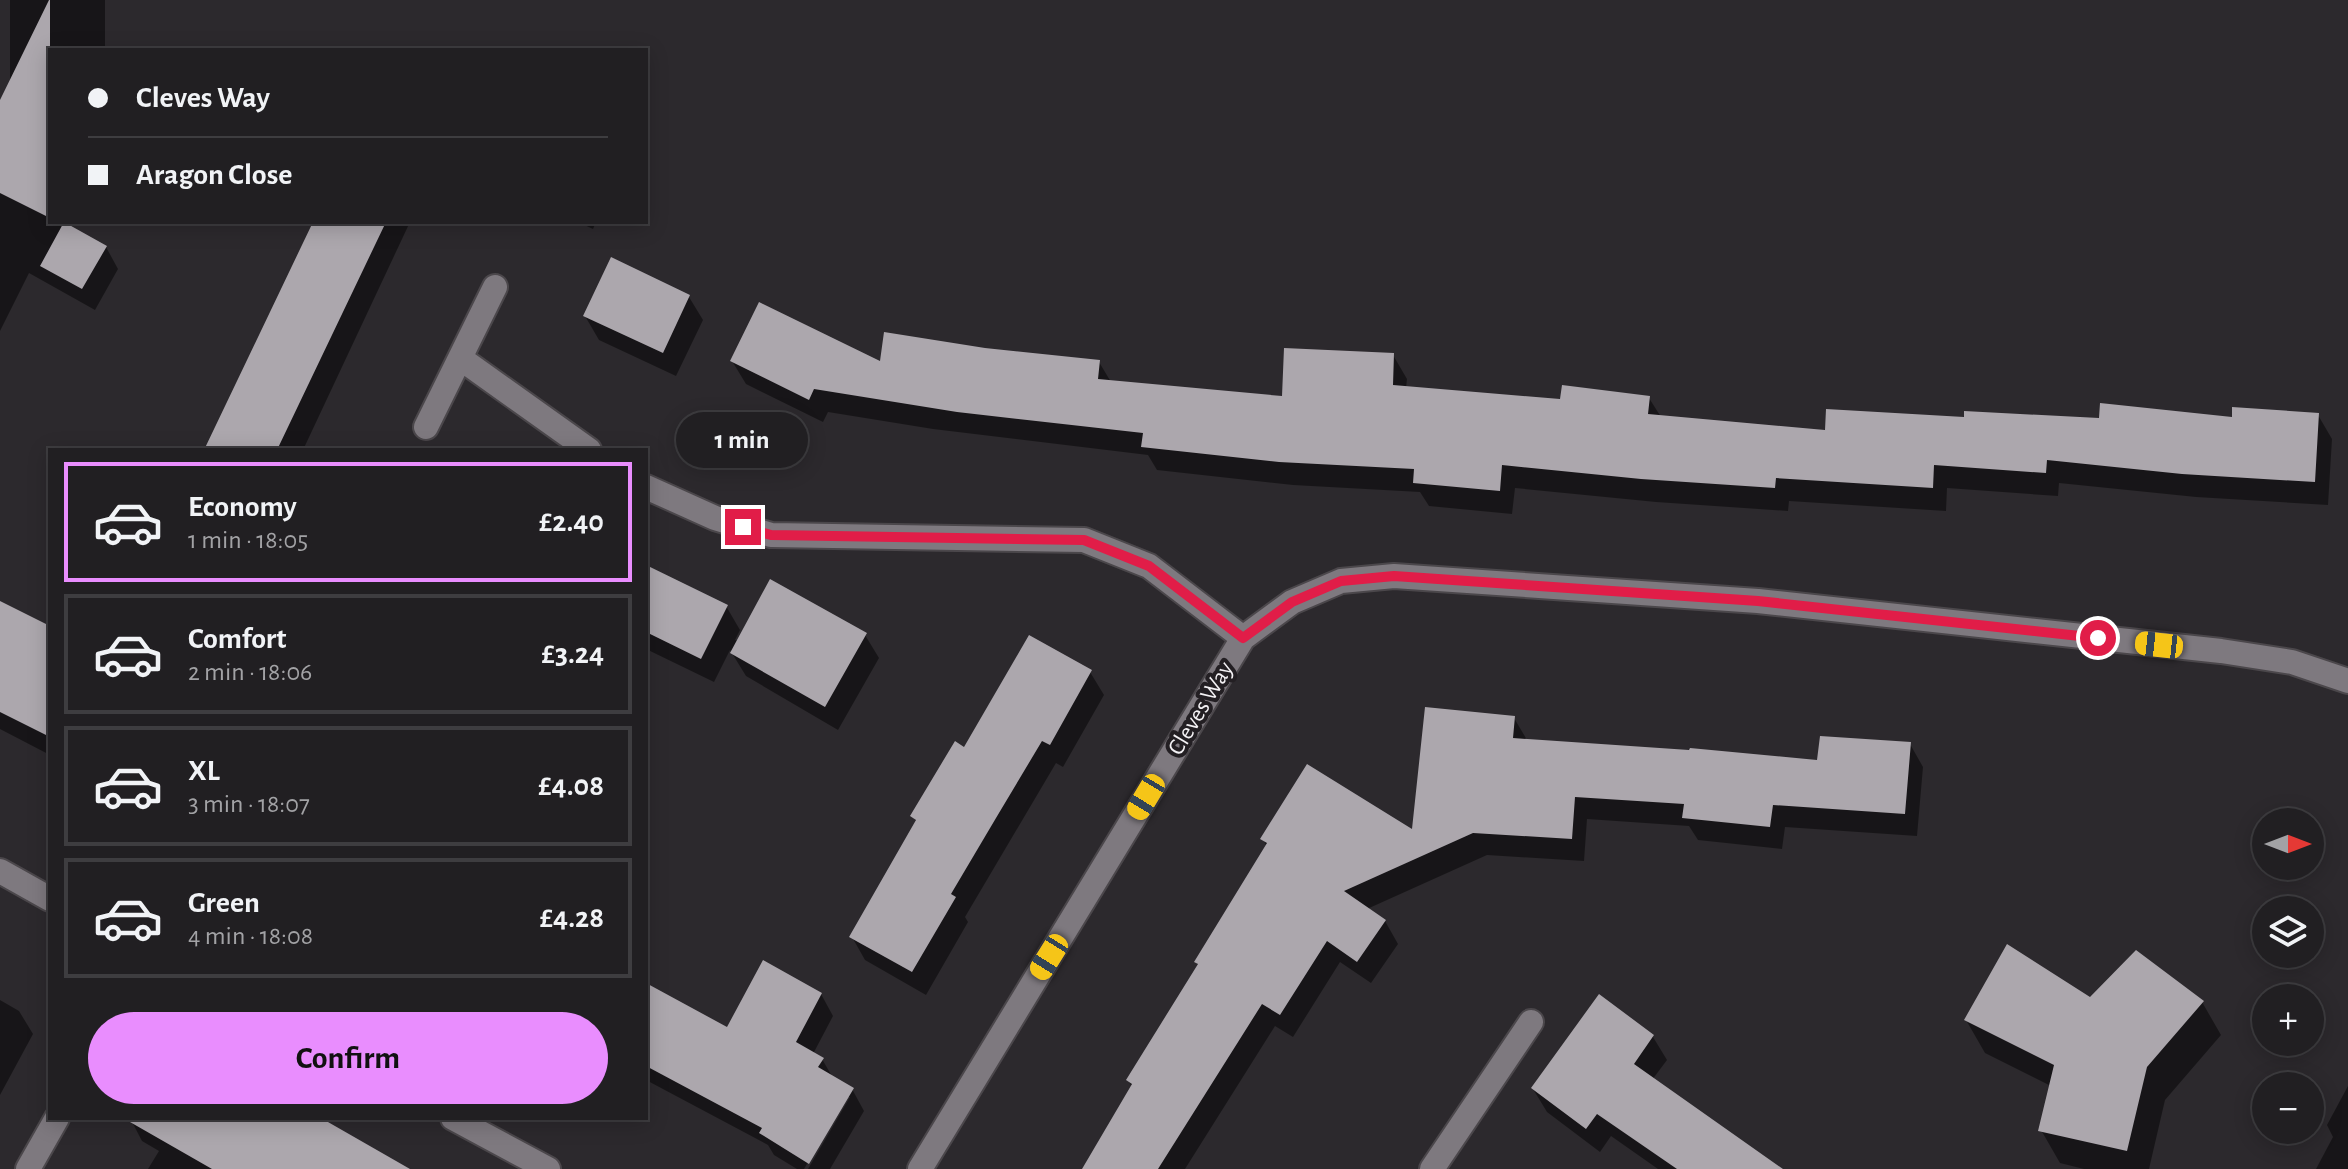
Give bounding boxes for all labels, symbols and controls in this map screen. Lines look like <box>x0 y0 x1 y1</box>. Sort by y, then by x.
text: Cleves Way <box>136 83 270 113</box>
text: Aragon Close <box>136 160 292 190</box>
callout: 1 min <box>677 411 809 467</box>
text: 1 min <box>715 427 769 453</box>
icon: car <box>92 486 164 558</box>
text: Economy <box>188 492 297 522</box>
text: £2.40 <box>539 507 604 537</box>
route end <box>725 509 761 545</box>
text: 1 min · 18:05 <box>188 527 308 553</box>
icon: car <box>92 618 164 690</box>
route start <box>2080 620 2116 656</box>
text: Comfort <box>188 624 287 654</box>
car <box>2134 631 2184 659</box>
text: £3.24 <box>542 639 604 669</box>
street label: Cleves Way <box>1164 658 1238 759</box>
text: 2 min · 18:06 <box>188 659 312 685</box>
icon: car <box>92 750 164 822</box>
text: XL <box>188 756 220 786</box>
car <box>1123 770 1169 824</box>
text: £4.08 <box>538 771 604 801</box>
text: 3 min · 18:07 <box>188 791 310 817</box>
north arrow <box>2252 808 2324 880</box>
map controls <box>2252 808 2324 1144</box>
icon: car <box>92 882 164 954</box>
text: Green <box>188 888 260 918</box>
button: layers <box>2252 896 2324 968</box>
text: £4.28 <box>540 903 604 933</box>
text: 4 min · 18:08 <box>188 923 313 949</box>
car <box>1026 930 1072 984</box>
button: + <box>2252 984 2324 1056</box>
button: Confirm <box>88 1012 608 1104</box>
button: − <box>2252 1072 2324 1144</box>

